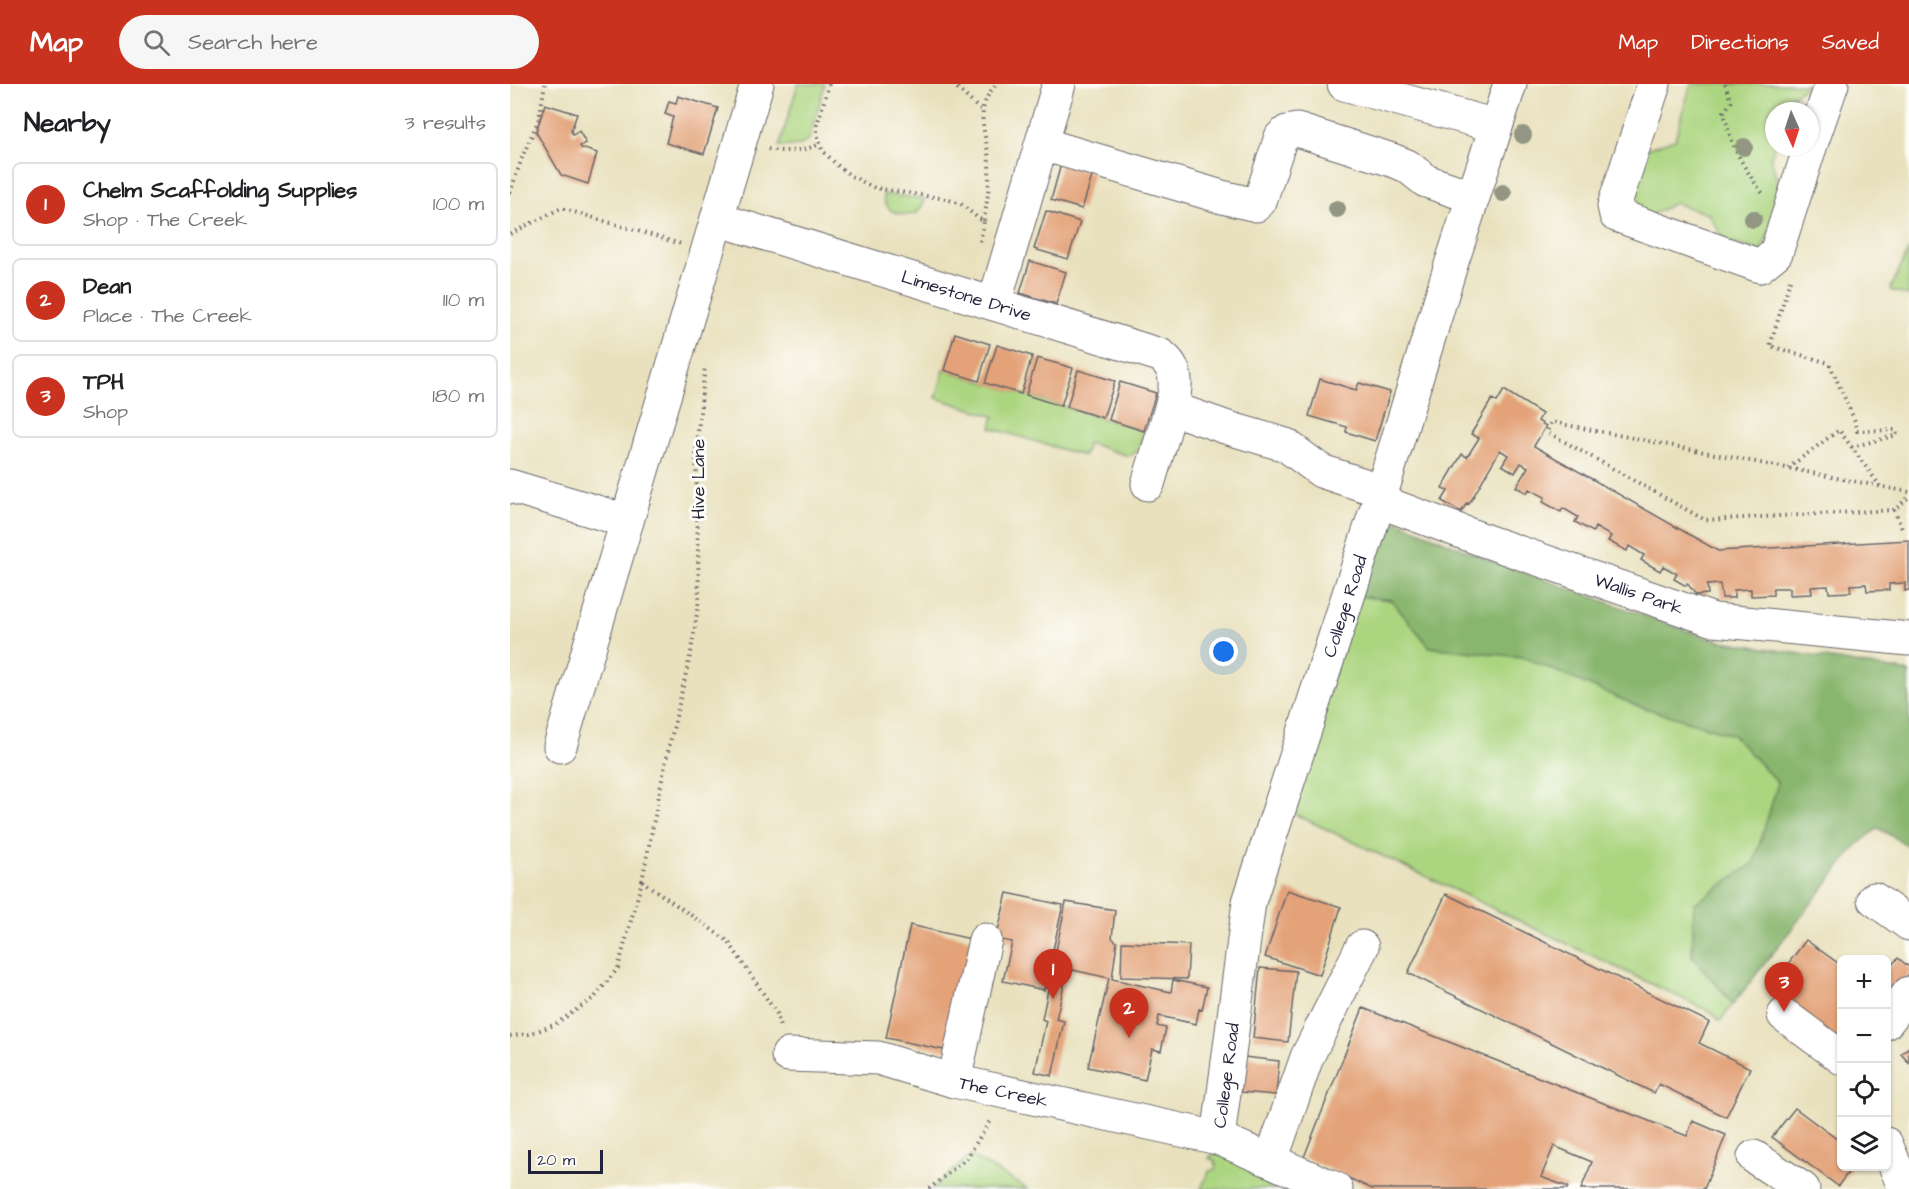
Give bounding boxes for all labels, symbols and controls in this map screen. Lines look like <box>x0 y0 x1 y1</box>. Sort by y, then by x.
search box <box>119 15 539 69</box>
text: Map <box>30 23 83 62</box>
icon: search <box>140 26 173 59</box>
text: Search here <box>188 27 318 58</box>
text: Map <box>1618 28 1658 57</box>
text: Directions <box>1691 28 1789 57</box>
text: Saved <box>1822 28 1879 57</box>
north arrow <box>1765 102 1819 156</box>
text: Nearby <box>24 105 111 141</box>
text: 3 results <box>404 109 486 137</box>
text: Chelm Scaffolding Supplies <box>83 175 357 206</box>
text: 1 <box>44 190 47 218</box>
text: 100 m <box>433 190 484 218</box>
text: Shop · The Creek <box>83 206 247 234</box>
street label: Limestone Drive <box>898 264 1035 327</box>
text: Dean <box>83 271 131 302</box>
text: 2 <box>40 286 51 314</box>
text: 110 m <box>443 286 484 314</box>
text: Place · The Creek <box>83 302 252 330</box>
text: TPH <box>83 367 124 398</box>
text: 3 <box>40 382 51 410</box>
text: 180 m <box>432 382 484 410</box>
text: Shop <box>83 398 128 426</box>
street label: Hive Lane <box>686 439 711 519</box>
street label: College Road <box>1317 552 1373 660</box>
street label: Wallis Park <box>1591 567 1687 621</box>
your location <box>1209 637 1238 666</box>
pin: 1 <box>1034 950 1072 999</box>
map controls <box>1837 955 1891 1171</box>
button: + <box>1837 955 1891 1009</box>
pin: 3 <box>1764 962 1804 1012</box>
pin: 2 <box>1110 988 1148 1038</box>
button: − <box>1837 1009 1891 1063</box>
street label: College Road <box>1207 1021 1245 1130</box>
button: locate <box>1837 1063 1891 1117</box>
street label: The Creek <box>957 1070 1050 1113</box>
button: layers <box>1837 1117 1891 1171</box>
scale bar <box>528 1147 603 1174</box>
text: 20 m <box>537 1149 575 1171</box>

